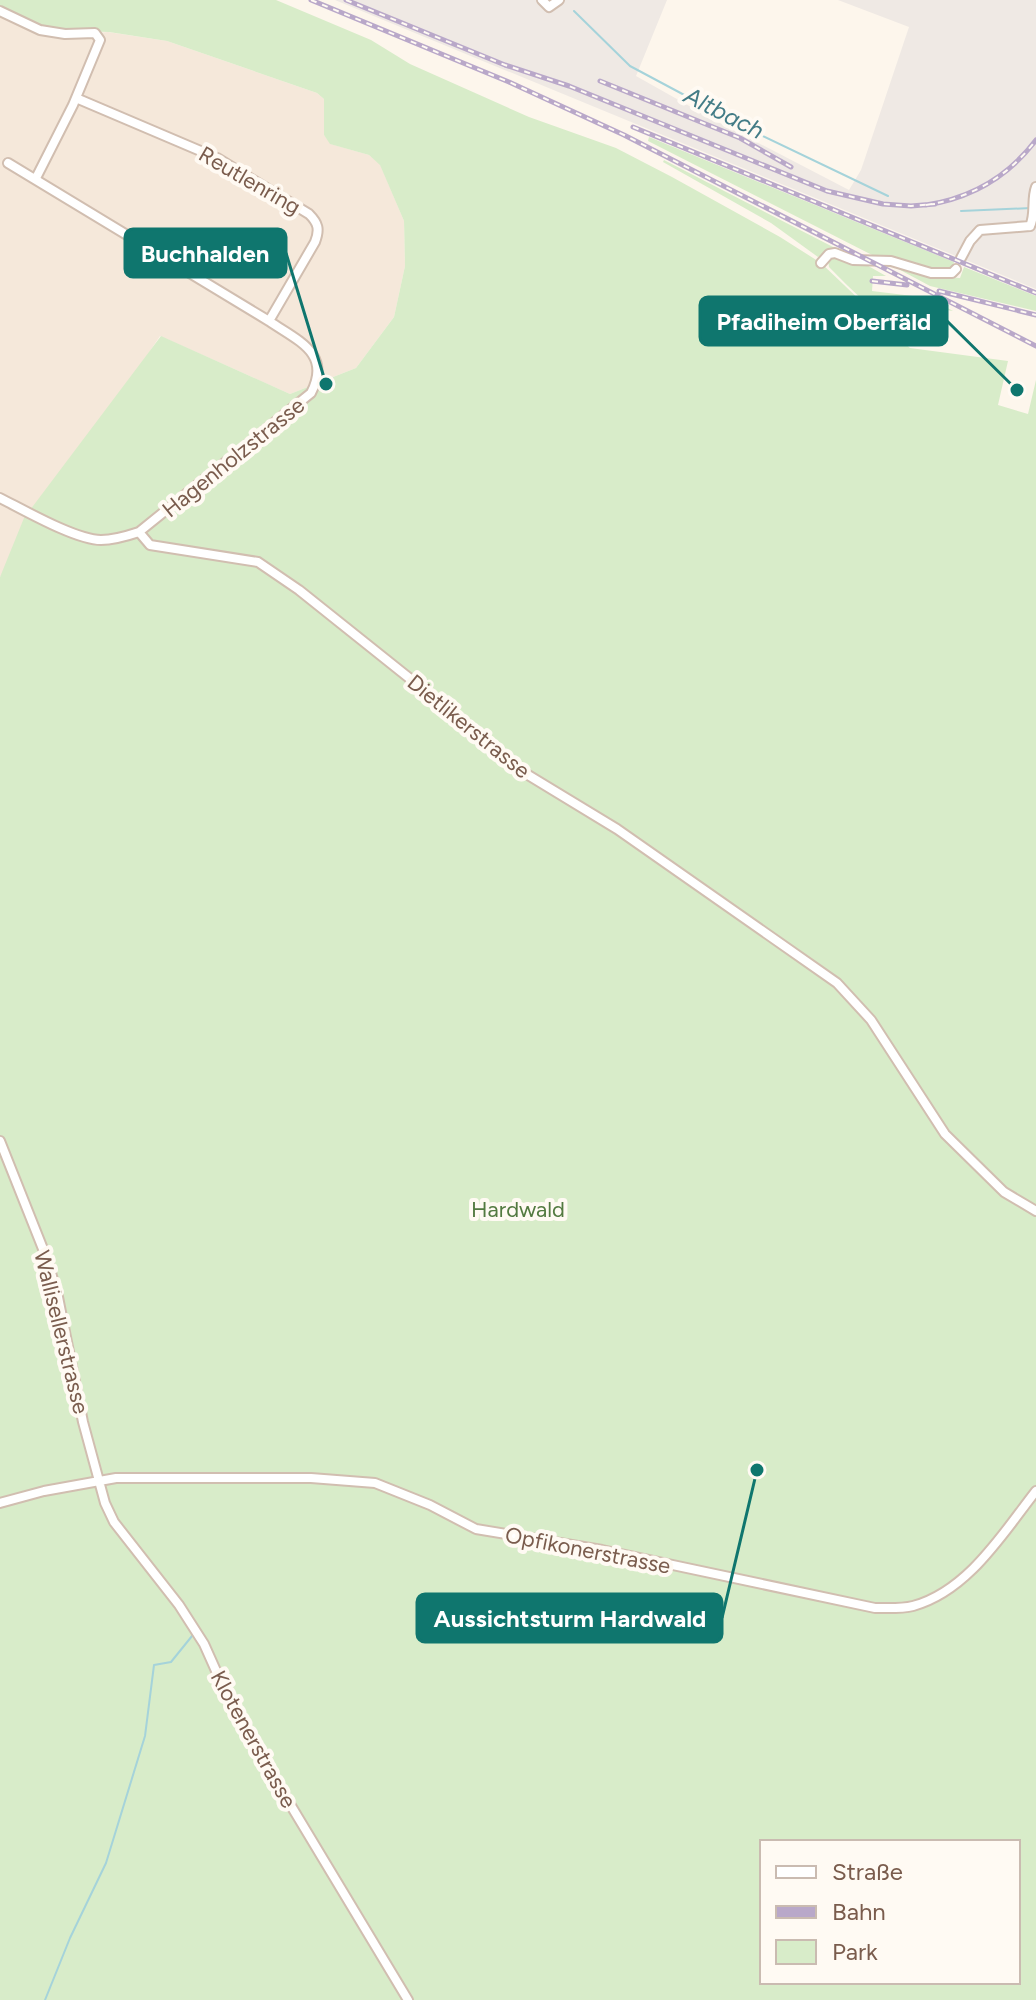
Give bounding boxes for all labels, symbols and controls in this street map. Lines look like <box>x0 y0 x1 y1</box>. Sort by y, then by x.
water label: Altbach <box>679 80 769 145</box>
street label: Reutlenring <box>194 140 306 220</box>
callout: Buchhalden <box>125 229 286 277</box>
text: Buchhalden <box>141 239 269 268</box>
callout: Pfadiheim Oberfäld <box>700 297 947 345</box>
text: Pfadiheim Oberfäld <box>717 307 931 336</box>
street label: Hagenholzstrasse <box>157 392 310 523</box>
street label: Dietlikerstrasse <box>402 669 536 784</box>
park label: Hardwald <box>471 1196 565 1223</box>
street label: Wallisellerstrasse <box>28 1248 95 1417</box>
street label: Opfikonerstrasse <box>503 1521 673 1580</box>
callout: Aussichtsturm Hardwald <box>417 1594 722 1642</box>
text: Aussichtsturm Hardwald <box>434 1604 706 1633</box>
street label: Klotenerstrasse <box>205 1666 302 1813</box>
legend <box>760 1840 1020 1984</box>
text: Straße <box>832 1857 903 1886</box>
text: Bahn <box>832 1897 886 1926</box>
text: Park <box>832 1937 878 1966</box>

